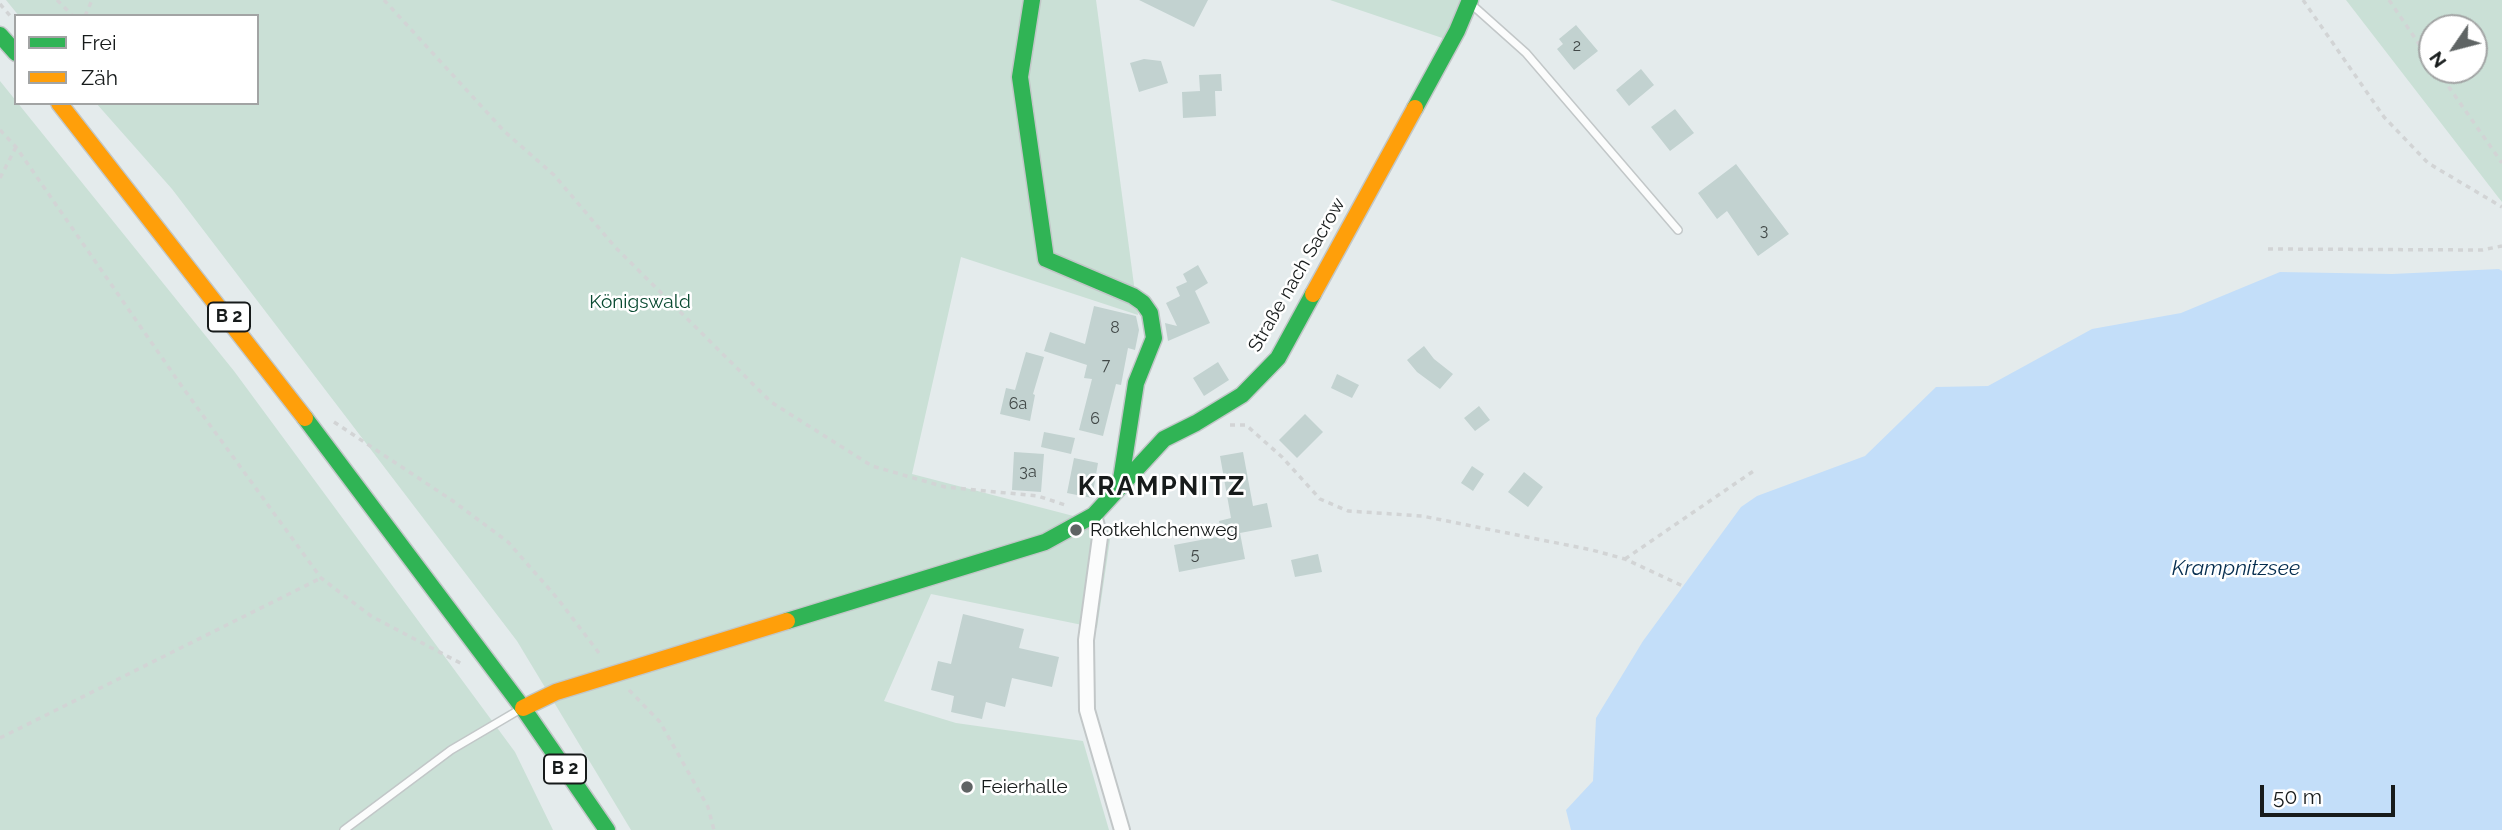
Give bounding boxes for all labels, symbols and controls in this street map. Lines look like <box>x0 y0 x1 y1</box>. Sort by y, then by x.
legend <box>14 14 259 105</box>
north arrow <box>2418 14 2488 84</box>
text: Frei <box>81 30 117 55</box>
house number: 2 <box>1573 36 1581 56</box>
text: N <box>2424 48 2451 72</box>
text: Zäh <box>81 65 118 90</box>
street label: Straße nach Sacrow <box>1244 194 1350 356</box>
house number: 3 <box>1760 221 1768 241</box>
park label: Königswald <box>589 291 691 313</box>
road number: B 2 <box>208 302 250 332</box>
house number: 8 <box>1110 318 1120 338</box>
house number: 7 <box>1102 355 1110 375</box>
house number: 6a <box>1009 394 1027 414</box>
house number: 6 <box>1090 409 1100 429</box>
house number: 3a <box>1019 462 1037 482</box>
district label: KRAMPNITZ <box>1079 471 1245 503</box>
place label: Rotkehlchenweg <box>1090 519 1238 541</box>
marker: Rotkehlchenweg <box>1068 522 1084 538</box>
house number: 5 <box>1191 545 1199 565</box>
water label: Krampnitzsee <box>2172 556 2300 582</box>
road number: B 2 <box>544 754 586 784</box>
scale bar <box>2264 770 2399 814</box>
place label: Feierhalle <box>981 776 1068 798</box>
marker: Feierhalle <box>959 779 975 795</box>
text: 50 m <box>2273 784 2322 809</box>

